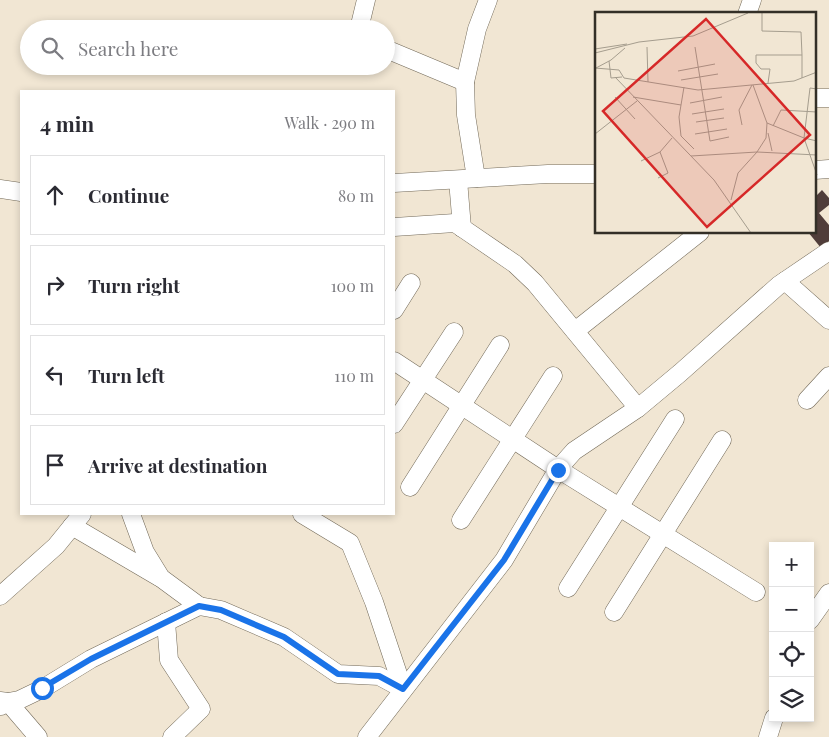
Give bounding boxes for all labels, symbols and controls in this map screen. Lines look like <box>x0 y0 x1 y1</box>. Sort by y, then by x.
inset map <box>595 12 816 234</box>
search box <box>20 20 395 75</box>
icon: search <box>38 34 66 62</box>
text: Search here <box>78 35 178 61</box>
text: 4 min <box>40 109 94 137</box>
text: Walk · 290 m <box>284 112 375 133</box>
icon: ahead <box>41 181 69 209</box>
text: Continue <box>88 182 169 208</box>
text: 80 m <box>338 185 374 206</box>
icon: right <box>41 271 69 299</box>
text: Turn right <box>88 272 180 298</box>
text: 100 m <box>331 275 374 296</box>
icon: left <box>41 361 69 389</box>
text: Turn left <box>88 362 165 388</box>
text: 110 m <box>334 365 374 386</box>
icon: arrive <box>41 451 69 479</box>
text: Arrive at destination <box>88 452 268 478</box>
route end <box>547 459 570 482</box>
map controls <box>769 542 814 722</box>
button: + <box>769 542 814 587</box>
button: − <box>769 587 814 632</box>
button: locate <box>769 632 814 677</box>
route start <box>31 677 54 700</box>
button: layers <box>769 677 814 722</box>

